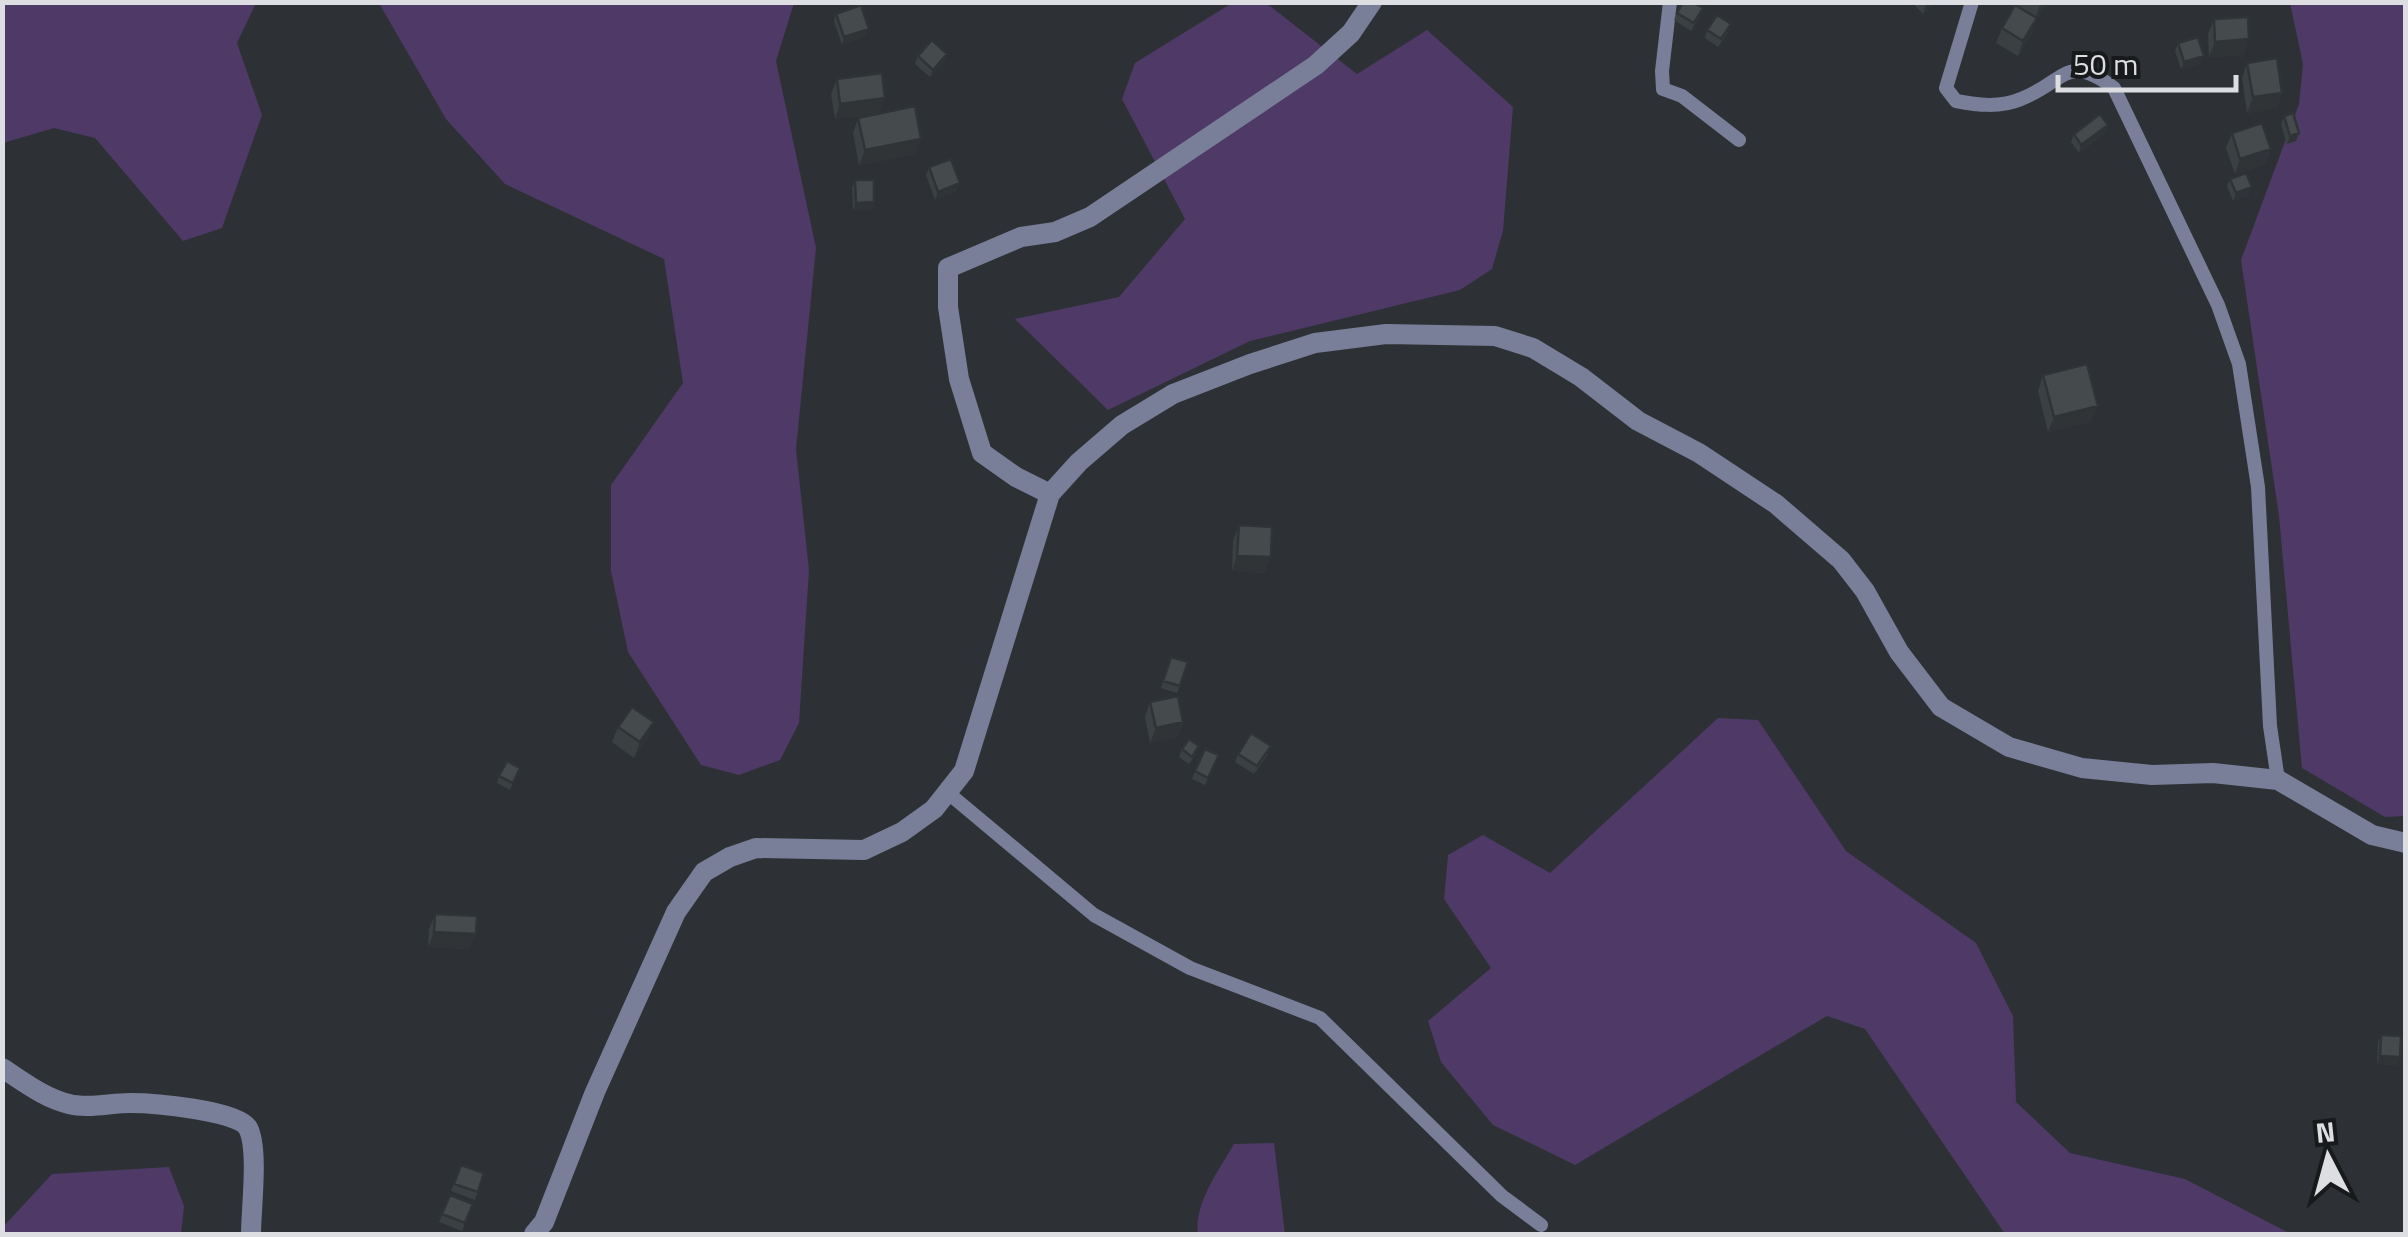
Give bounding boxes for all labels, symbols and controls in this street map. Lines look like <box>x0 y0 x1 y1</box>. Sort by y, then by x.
scale bar <box>2058 30 2236 92</box>
text: 50 m <box>2073 41 2138 87</box>
north arrow <box>2278 1107 2378 1207</box>
text: N <box>2313 1109 2337 1154</box>

